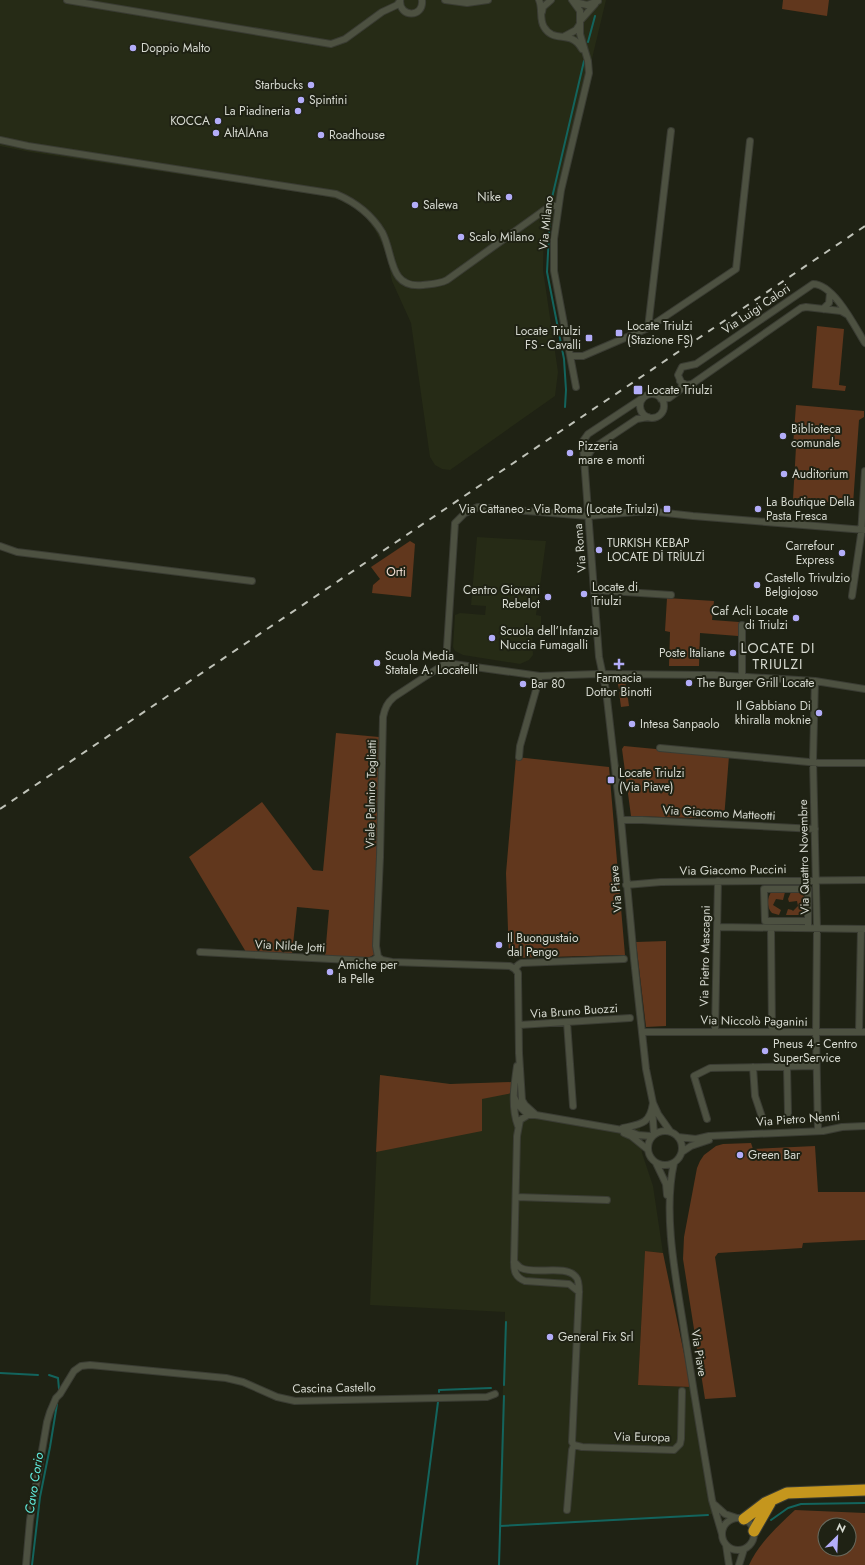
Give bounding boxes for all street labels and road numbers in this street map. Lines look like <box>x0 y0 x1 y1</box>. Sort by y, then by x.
street label: Via Milano <box>534 194 558 251</box>
street label: Via Luigi Calori <box>718 279 794 339</box>
street label: Via Roma <box>569 523 591 573</box>
street label: Viale Palmiro Togliatti <box>361 739 381 849</box>
street label: Via Quattro Novembre <box>794 799 814 915</box>
street label: Via Giacomo Matteotti <box>662 801 776 825</box>
street label: Via Giacomo Puccini <box>679 860 787 880</box>
street label: Via Piave <box>605 865 627 913</box>
street label: Via Pietro Mascagni <box>695 905 715 1007</box>
street label: Via Nilde Jotti <box>254 935 326 957</box>
street label: Via Bruno Buozzi <box>530 999 618 1023</box>
street label: Via Niccolò Paganini <box>700 1011 808 1031</box>
street label: Via Pietro Nenni <box>755 1107 841 1131</box>
street label: Via Piave <box>686 1328 712 1378</box>
street label: Cascina Castello <box>292 1378 376 1398</box>
street label: Via Europa <box>614 1428 671 1446</box>

